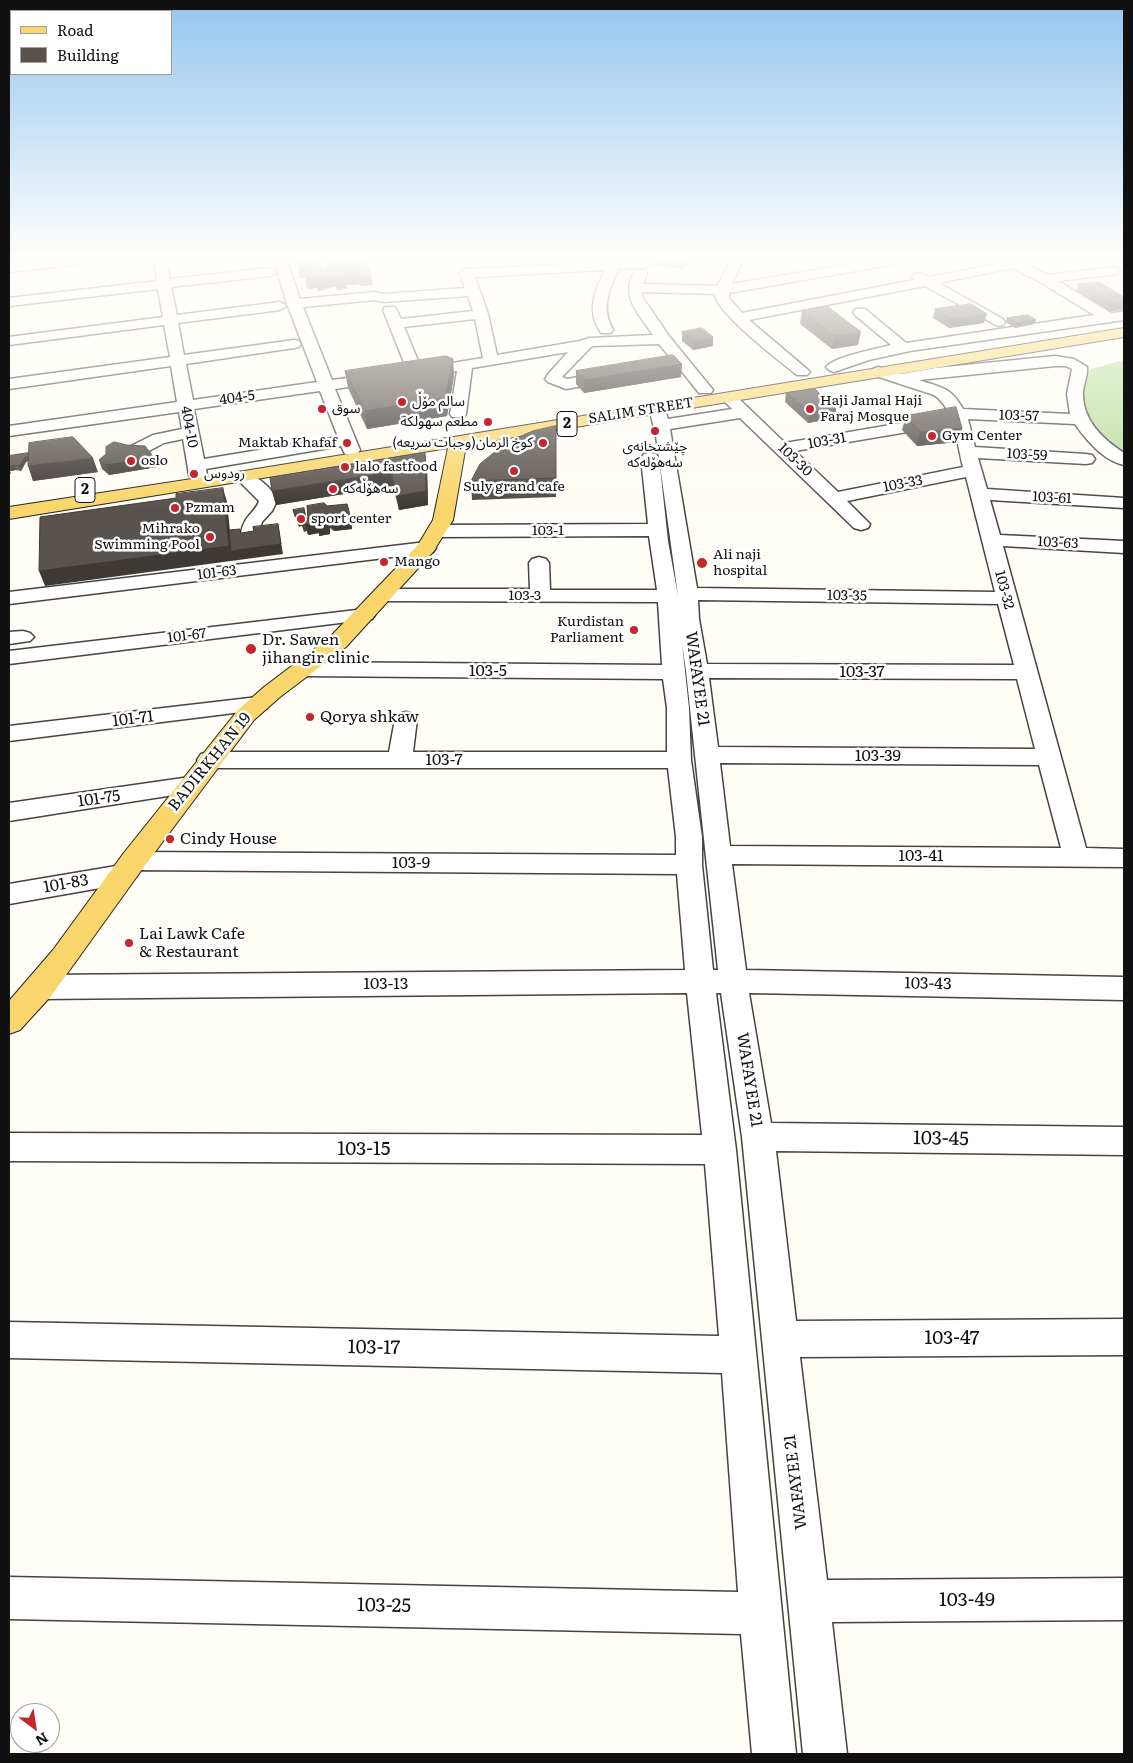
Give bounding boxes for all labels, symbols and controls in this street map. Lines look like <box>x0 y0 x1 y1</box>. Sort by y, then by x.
legend <box>10 10 172 75</box>
text: Road <box>57 18 93 41</box>
text: Building <box>57 43 119 66</box>
street label: 404-5 <box>218 387 256 409</box>
place label: Haji Jamal Haji Faraj Mosque <box>820 393 922 426</box>
place label: سالم مۆڵ <box>412 394 465 410</box>
street label: SALIM STREET <box>587 394 695 428</box>
marker: سالم مۆڵ <box>396 396 408 408</box>
place label: سوق <box>332 401 360 417</box>
marker: سوق <box>316 403 328 415</box>
marker: Haji Jamal Haji Faraj Mosque <box>804 403 816 415</box>
street label: 404-10 <box>177 405 201 449</box>
street label: 103-57 <box>999 407 1039 425</box>
road number: 2 <box>557 412 577 436</box>
place label: مطعم سهولكة <box>401 414 478 430</box>
marker: مطعم سهولكة <box>482 416 494 428</box>
marker: چێشتخانەی سەهۆلەکە <box>649 425 661 437</box>
place label: Gym Center <box>942 428 1022 444</box>
street label: 103-31 <box>807 429 847 453</box>
marker: Gym Center <box>926 430 938 442</box>
place label: Maktab Khafaf <box>238 435 337 451</box>
place label: كوخ الرمان(وجبات سريعه) <box>392 435 533 451</box>
marker: Maktab Khafaf <box>341 437 353 449</box>
marker: كوخ الرمان(وجبات سريعه) <box>537 437 549 449</box>
place label: چێشتخانەی سەهۆلەکە <box>623 439 687 472</box>
street label: 103-30 <box>774 440 816 480</box>
street label: 103-59 <box>1006 446 1048 464</box>
place label: oslo <box>141 453 168 469</box>
marker: oslo <box>125 455 137 467</box>
place label: lalo fastfood <box>355 459 438 475</box>
marker: lalo fastfood <box>339 461 351 473</box>
marker: Suly grand cafe <box>508 465 520 477</box>
place label: رودوس <box>204 466 245 482</box>
marker: رودوس <box>188 468 200 480</box>
street label: 103-33 <box>882 472 924 496</box>
road number: 2 <box>75 478 95 502</box>
place label: Suly grand cafe <box>463 479 565 495</box>
place label: سەهۆڵەکە <box>343 481 398 497</box>
marker: سەهۆڵەکە <box>327 483 339 495</box>
street label: 103-61 <box>1032 489 1072 507</box>
place label: Pzmam <box>185 500 235 516</box>
marker: Pzmam <box>169 502 181 514</box>
place label: sport center <box>311 511 391 527</box>
marker: sport center <box>295 513 307 525</box>
place label: Mihrako Swimming Pool <box>94 521 200 554</box>
street label: 103-1 <box>532 523 564 539</box>
marker: Mihrako Swimming Pool <box>204 531 216 543</box>
street label: 103-63 <box>1037 534 1079 552</box>
place label: Ali naji hospital <box>713 547 767 580</box>
place label: Mango <box>394 554 440 570</box>
marker: Mango <box>378 556 390 568</box>
marker: Ali naji hospital <box>695 556 709 570</box>
street label: 101-63 <box>196 562 238 584</box>
street label: 103-32 <box>991 569 1017 611</box>
street label: 103-35 <box>827 587 867 605</box>
street label: 103-3 <box>509 588 541 604</box>
place label: Kurdistan Parliament <box>550 614 624 646</box>
marker: Kurdistan Parliament <box>628 624 640 636</box>
street label: 101-67 <box>167 625 207 647</box>
place label: Dr. Sawen jihangir clinic <box>262 630 369 668</box>
street label: WAFAYEE 21 <box>681 630 713 728</box>
marker: Dr. Sawen jihangir clinic <box>244 642 258 656</box>
street label: 103-5 <box>469 661 507 681</box>
street label: 103-37 <box>839 662 885 682</box>
street label: 101-71 <box>111 707 155 731</box>
place label: Qorya shkaw <box>320 707 419 727</box>
street label: BADIRKHAN 19 <box>164 709 256 815</box>
marker: Qorya shkaw <box>304 711 316 723</box>
street label: 103-39 <box>855 746 901 766</box>
street label: 103-7 <box>425 750 463 770</box>
street label: 101-75 <box>76 787 122 811</box>
place label: Cindy House <box>180 829 277 849</box>
marker: Cindy House <box>164 833 176 845</box>
street label: 103-41 <box>898 846 944 866</box>
street label: 103-9 <box>392 853 430 873</box>
street label: 101-83 <box>42 871 90 897</box>
place label: Lai Lawk Cafe & Restaurant <box>139 924 245 962</box>
marker: Lai Lawk Cafe & Restaurant <box>123 937 135 949</box>
street label: 103-13 <box>363 974 409 994</box>
street label: 103-43 <box>904 974 952 994</box>
street label: WAFAYEE 21 <box>732 1031 766 1129</box>
street label: 103-45 <box>913 1127 969 1151</box>
street label: 103-15 <box>338 1138 390 1160</box>
street label: 103-47 <box>925 1327 979 1349</box>
street label: 103-17 <box>348 1336 400 1360</box>
street label: WAFAYEE 21 <box>781 1433 811 1531</box>
street label: 103-49 <box>939 1589 995 1611</box>
street label: 103-25 <box>357 1594 411 1618</box>
north arrow <box>10 1703 60 1753</box>
text: N <box>32 1728 52 1752</box>

